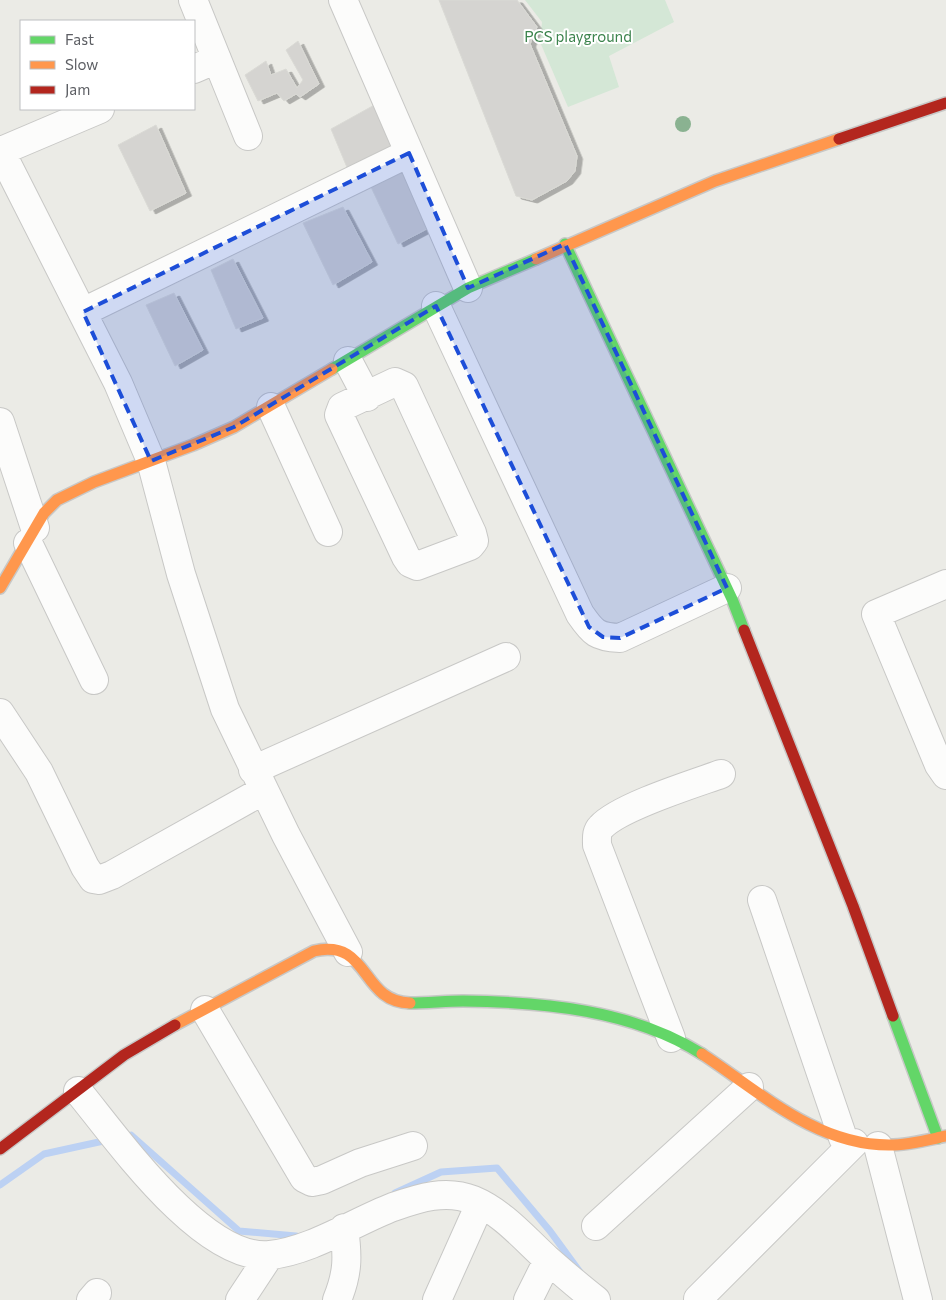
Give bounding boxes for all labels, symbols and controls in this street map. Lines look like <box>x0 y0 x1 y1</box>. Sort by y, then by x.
legend <box>20 20 195 110</box>
park label: PCS playground <box>524 27 632 45</box>
text: Fast <box>65 30 94 48</box>
text: Slow <box>65 55 98 73</box>
text: Jam <box>65 80 90 98</box>

